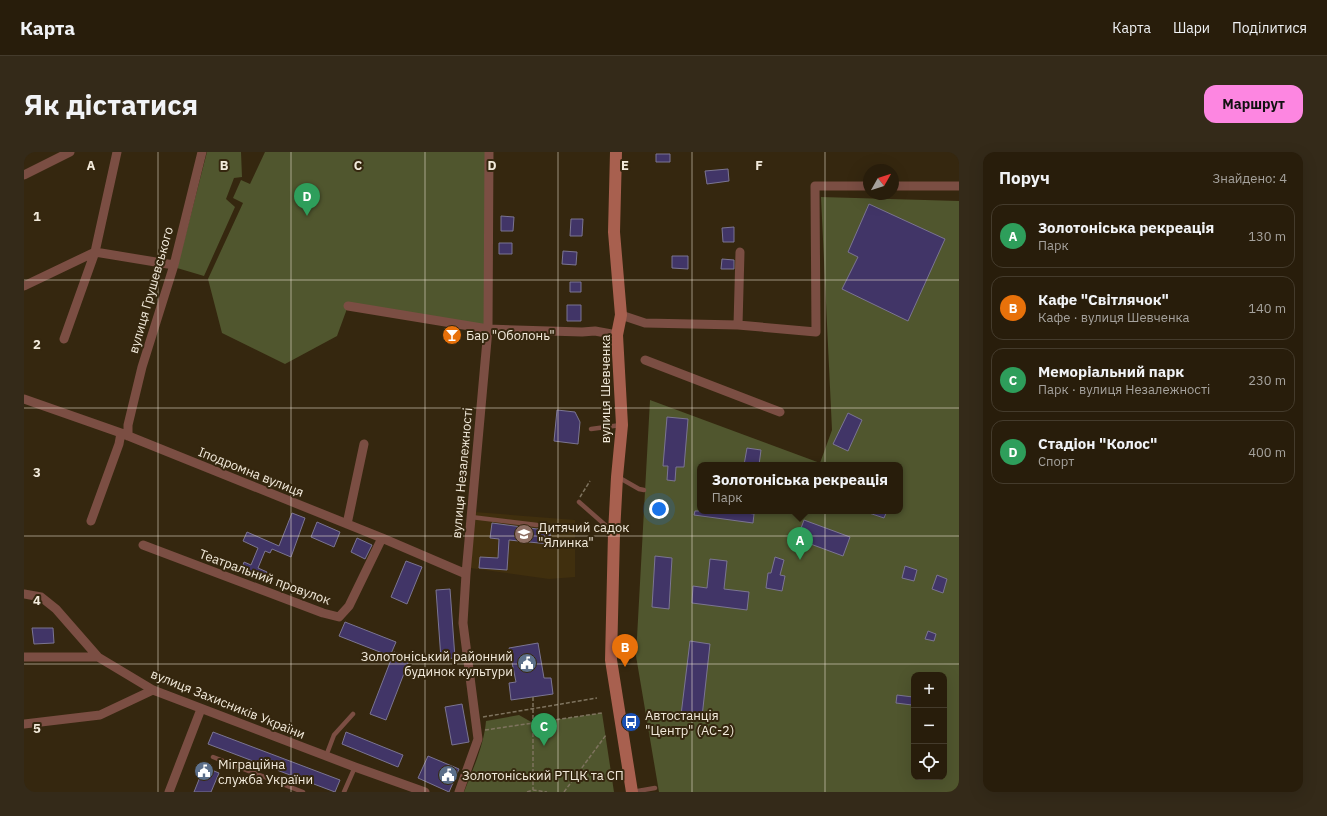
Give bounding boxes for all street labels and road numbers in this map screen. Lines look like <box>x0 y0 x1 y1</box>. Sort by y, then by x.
street label: вулиця Грушевського <box>125 225 177 355</box>
street label: вулиця Шевченка <box>597 335 614 443</box>
street label: вулиця Незалежності <box>448 407 476 539</box>
street label: Іподромна вулиця <box>196 443 306 501</box>
street label: Театральний провулок <box>197 545 333 609</box>
street label: вулиця Захисників України <box>148 665 308 743</box>

